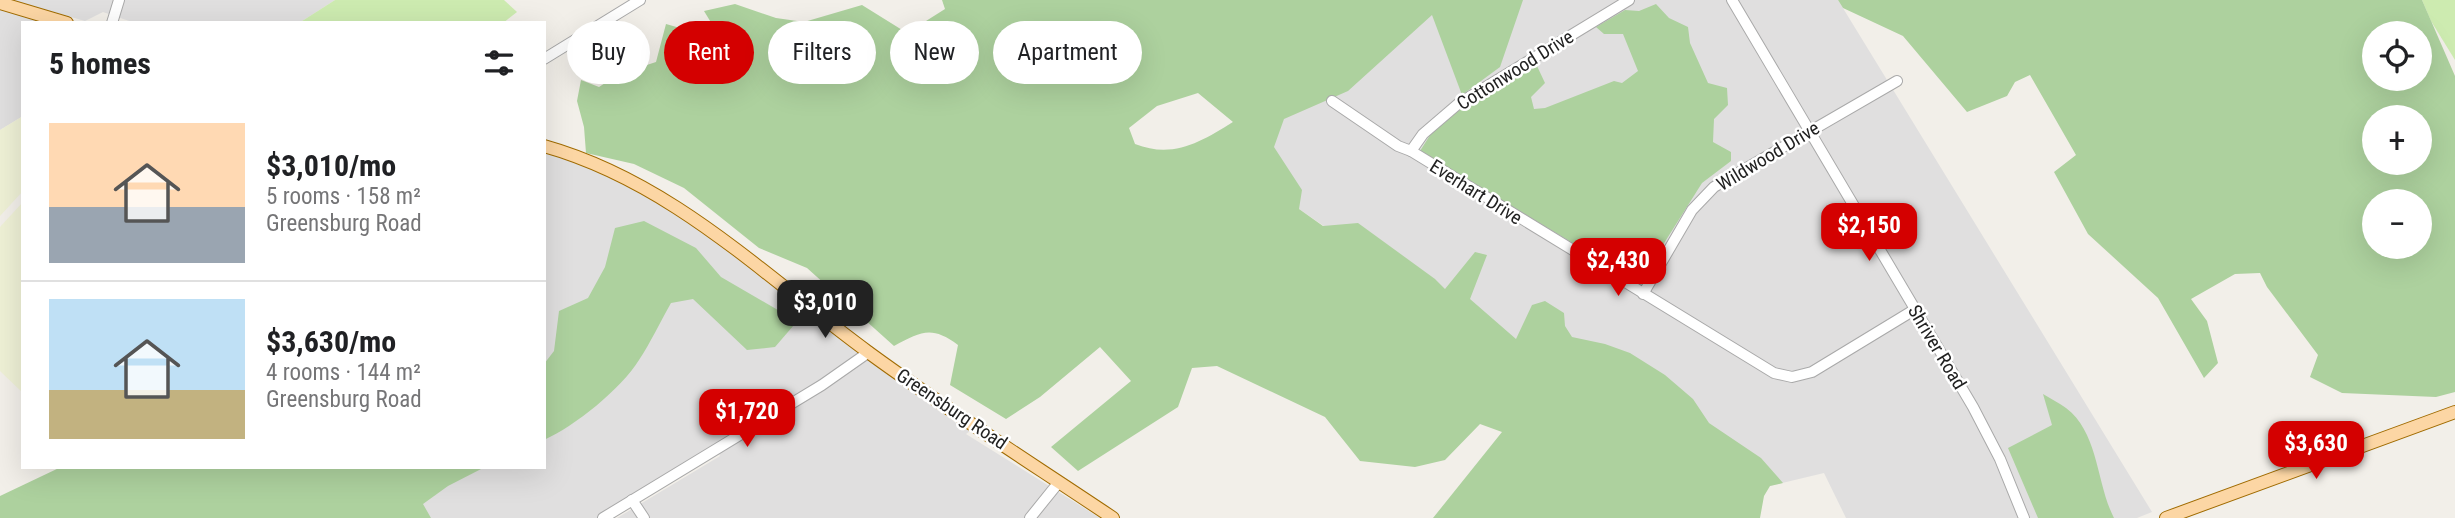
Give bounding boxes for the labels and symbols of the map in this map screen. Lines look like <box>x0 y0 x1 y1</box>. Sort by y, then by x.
street label: Cottonwood Drive <box>1452 25 1578 115</box>
street label: Wildwood Drive <box>1712 116 1824 196</box>
street label: Everhart Drive <box>1426 155 1526 229</box>
pin: $2,150 <box>1812 204 1926 263</box>
pin: $2,430 <box>1561 238 1675 298</box>
pin: $3,010 <box>768 280 882 340</box>
street label: Shriver Road <box>1903 301 1971 393</box>
street label: Greensburg Road <box>892 364 1012 454</box>
pin: $1,720 <box>690 390 804 449</box>
pin: $3,630 <box>2259 421 2373 481</box>

